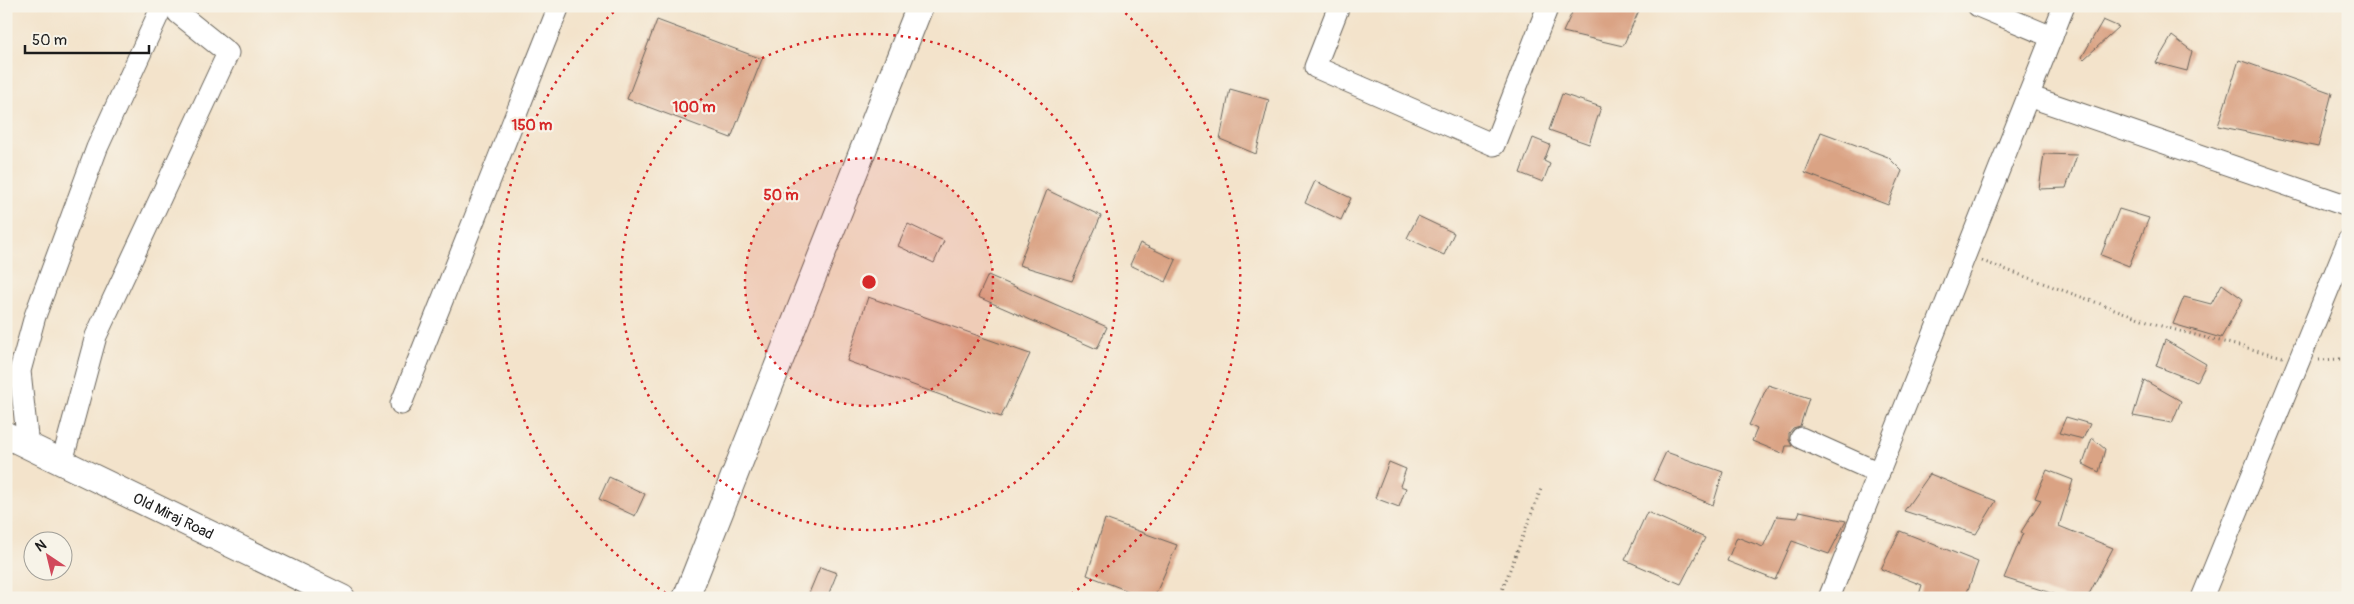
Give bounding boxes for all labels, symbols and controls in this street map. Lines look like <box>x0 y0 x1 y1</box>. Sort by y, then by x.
scale bar <box>25 22 149 54</box>
text: 50 m <box>32 31 67 50</box>
text: 100 m <box>673 98 715 117</box>
text: 150 m <box>512 116 552 135</box>
text: 50 m <box>764 186 798 205</box>
centre of rings <box>860 273 878 291</box>
street label: Old Miraj Road <box>130 489 217 544</box>
north arrow <box>22 532 72 582</box>
text: N <box>32 536 50 555</box>

